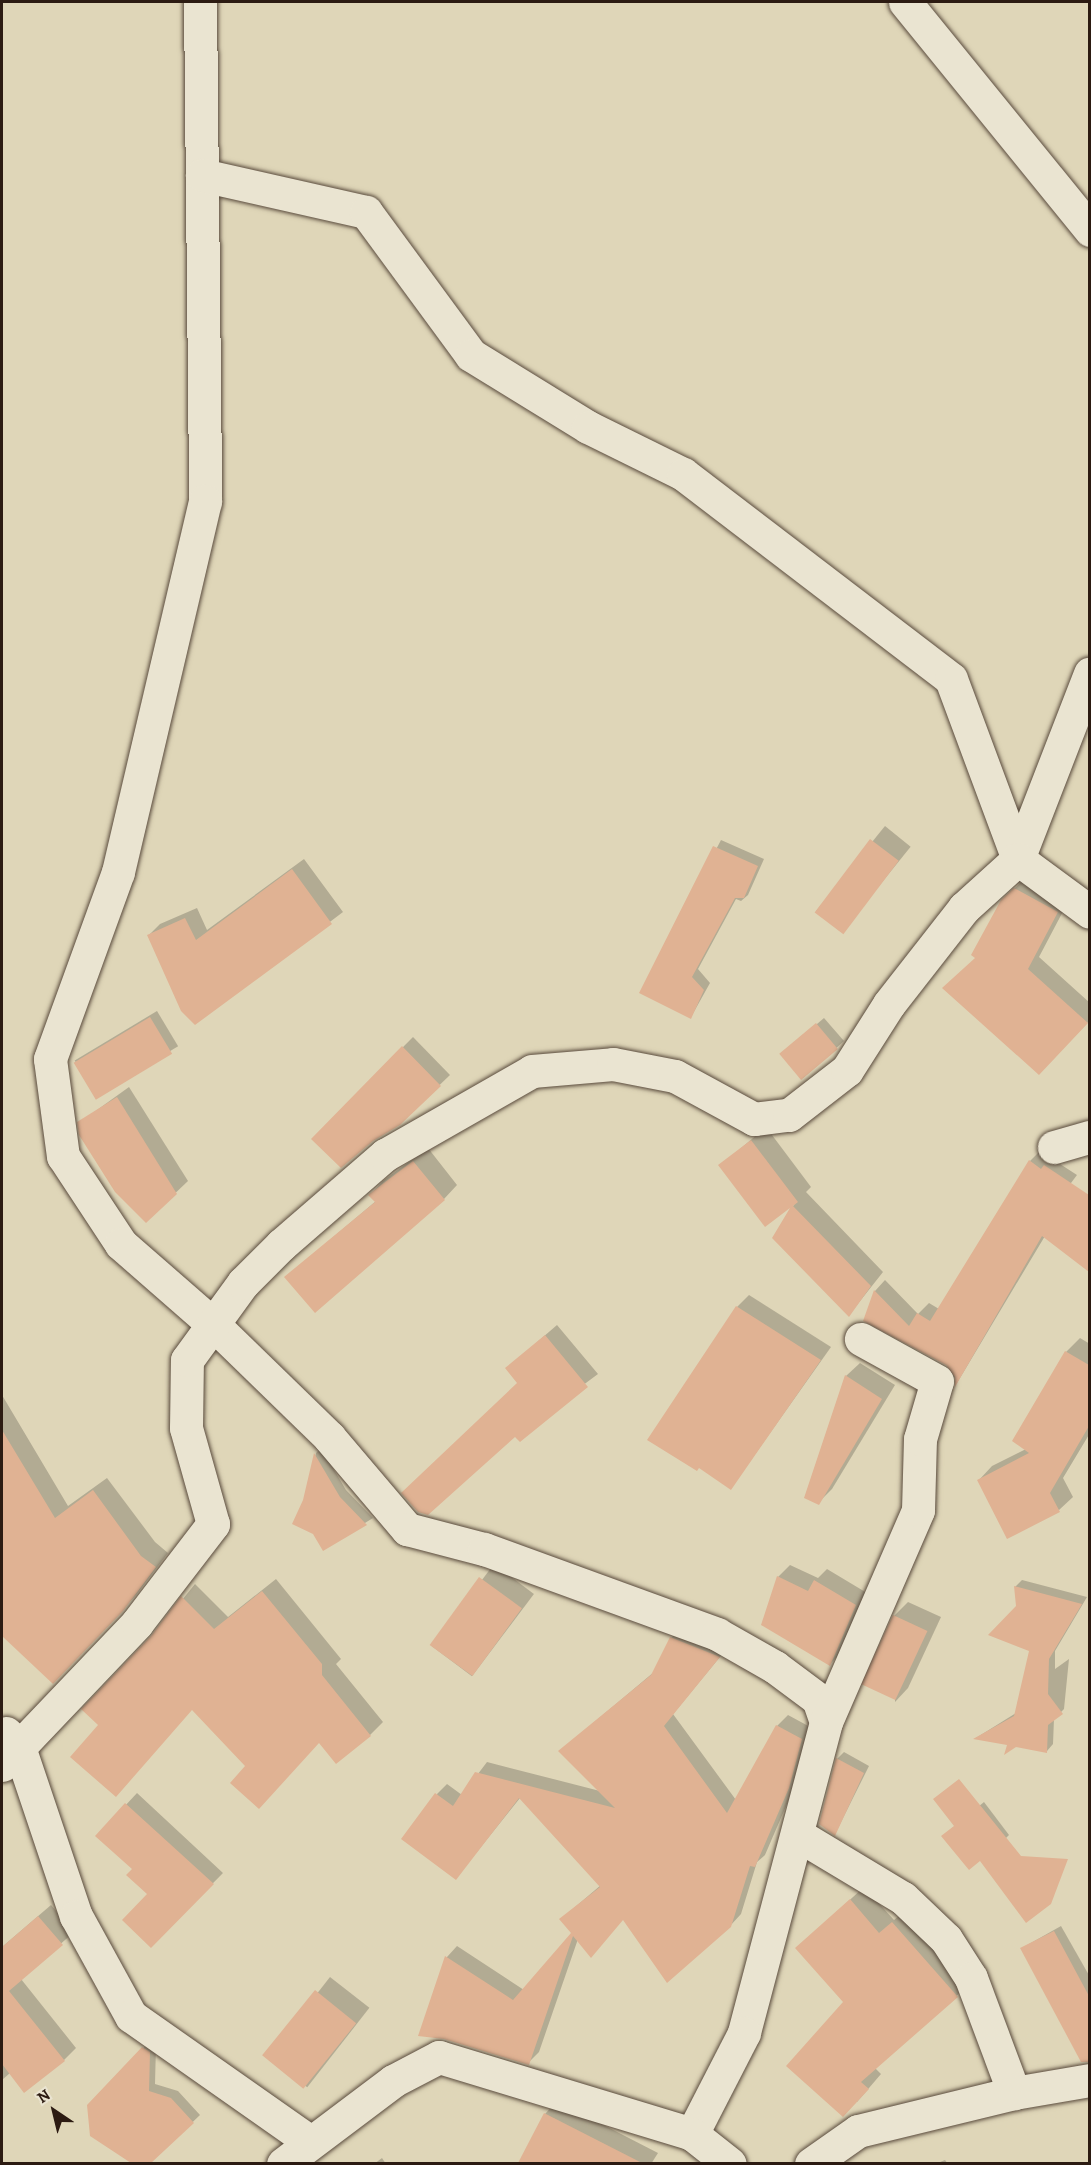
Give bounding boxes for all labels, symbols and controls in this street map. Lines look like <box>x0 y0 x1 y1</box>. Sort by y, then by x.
north arrow <box>24 2081 84 2141</box>
text: N <box>33 2084 55 2109</box>

